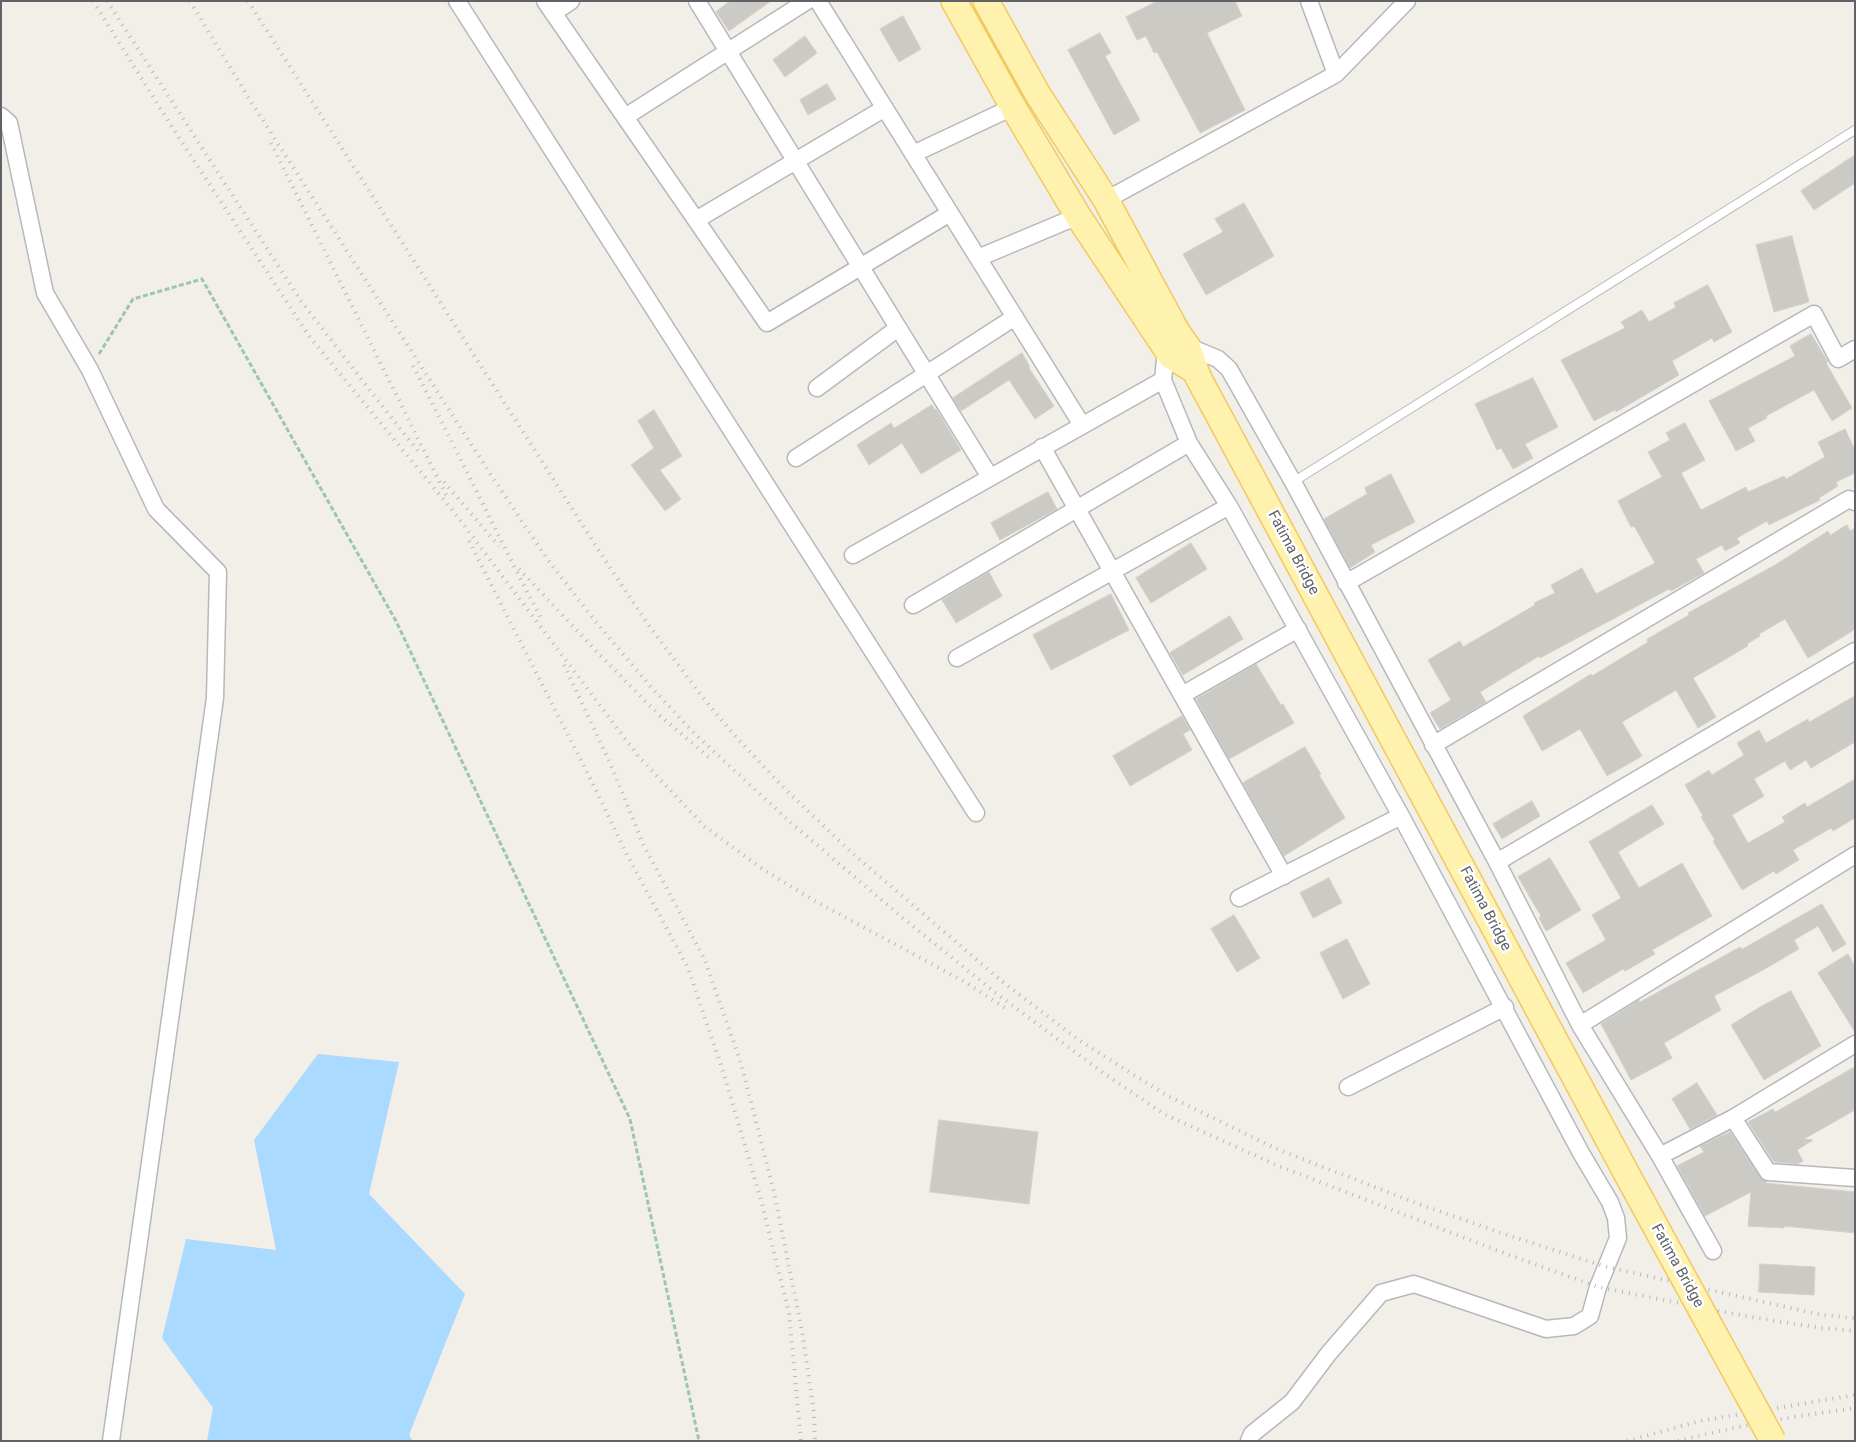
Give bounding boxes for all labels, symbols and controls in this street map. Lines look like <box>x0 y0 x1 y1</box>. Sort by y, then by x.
street label: Fatima Bridge <box>1263 508 1323 598</box>
street label: Fatima Bridge <box>1455 864 1515 954</box>
street label: Fatima Bridge <box>1647 1221 1707 1311</box>

